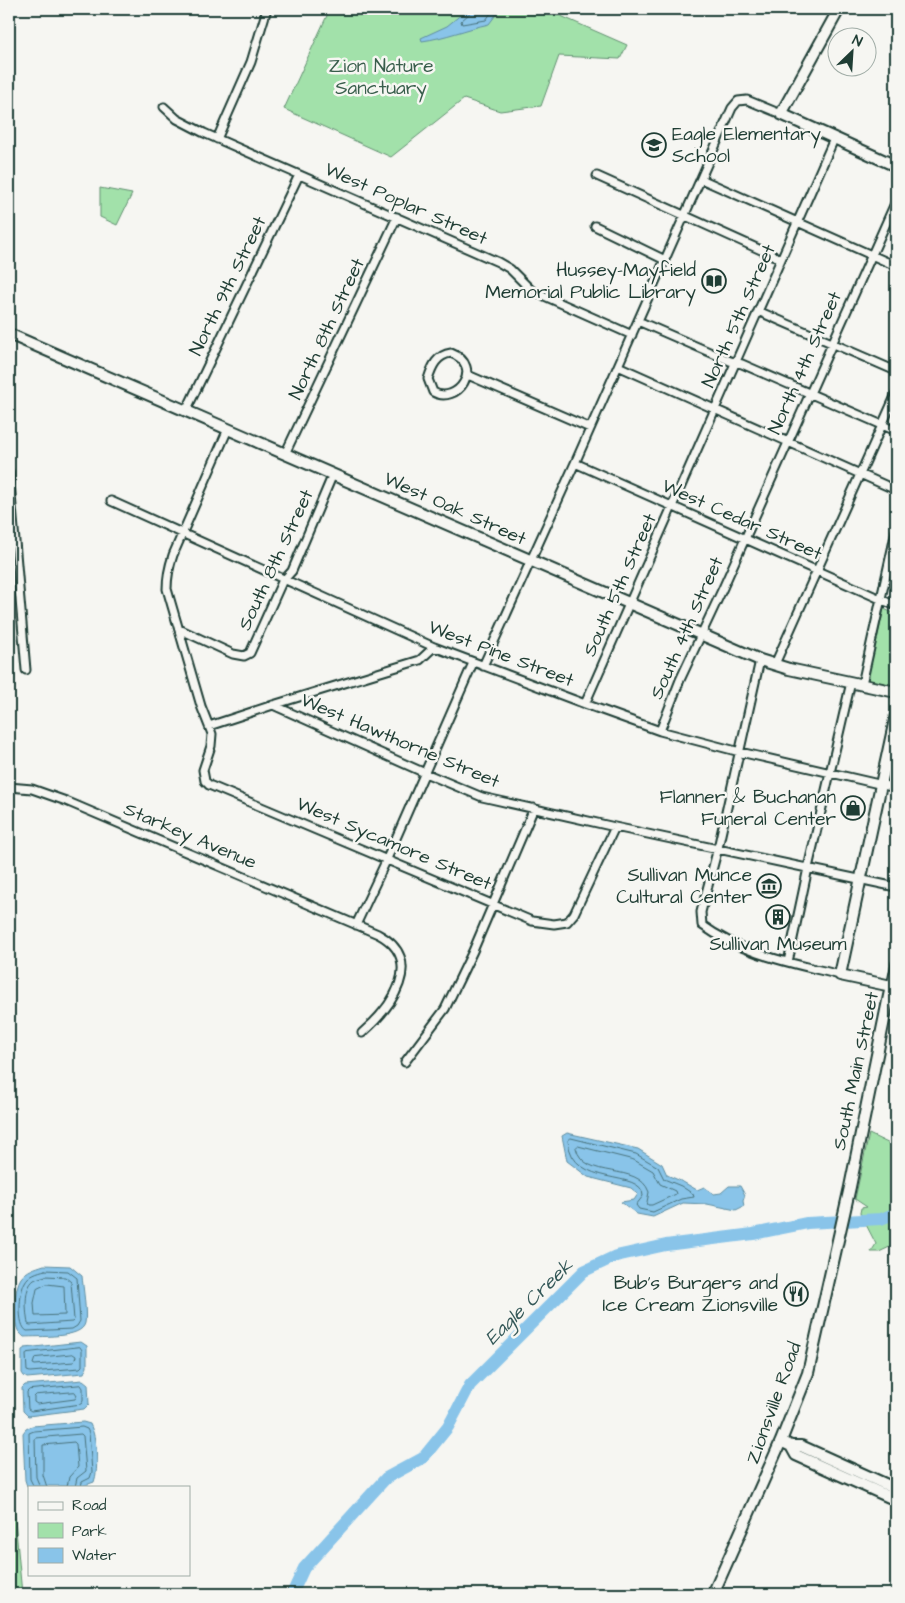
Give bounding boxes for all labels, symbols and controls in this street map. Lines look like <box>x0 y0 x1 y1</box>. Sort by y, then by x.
north arrow <box>828 28 878 78</box>
text: N <box>849 30 865 52</box>
park label: Zion Nature Sanctuary <box>328 53 434 103</box>
place label: Eagle Elementary School <box>672 121 821 170</box>
school or university icon: Eagle Elementary School <box>641 132 667 158</box>
street label: West Poplar Street <box>320 156 492 252</box>
street label: North 9th Street <box>183 212 274 360</box>
street label: North 5th Street <box>695 240 783 392</box>
street label: North 8th Street <box>282 253 372 404</box>
place label: Hussey-Mayfield Memorial Public Library <box>485 257 697 307</box>
library icon: Hussey-Mayfield Memorial Public Library <box>701 268 727 294</box>
street label: North 4th Street <box>761 287 849 439</box>
street label: West Oak Street <box>380 465 531 553</box>
street label: West Cedar Street <box>658 473 827 568</box>
street label: South 8th Street <box>231 485 321 635</box>
street label: South 5th Street <box>576 509 664 661</box>
street label: South 4th Street <box>643 552 731 704</box>
street label: West Pine Street <box>424 614 578 694</box>
street label: West Hawthorne Street <box>296 687 504 795</box>
place label: Flanner & Buchanan Funeral Center <box>660 784 837 833</box>
street label: West Sycamore Street <box>292 791 496 898</box>
shop icon: Flanner & Buchanan Funeral Center <box>840 795 866 821</box>
street label: Starkey Avenue <box>119 796 261 877</box>
place label: Sullivan Munce Cultural Center <box>616 862 753 911</box>
museum icon: Sullivan Munce Cultural Center <box>756 873 782 899</box>
building icon: Sullivan Museum <box>765 904 791 930</box>
place label: Sullivan Museum <box>710 931 847 958</box>
street label: South Main Street <box>826 989 886 1153</box>
water label: Eagle Creek <box>478 1252 581 1352</box>
place label: Bub's Burgers and Ice Cream Zionsville <box>602 1270 778 1319</box>
restaurant icon: Bub's Burgers and Ice Cream Zionsville <box>783 1281 809 1307</box>
street label: Zionsville Road <box>739 1338 809 1468</box>
legend <box>28 1486 190 1576</box>
text: Road <box>72 1495 107 1516</box>
text: Park <box>72 1521 107 1542</box>
text: Water <box>72 1545 116 1566</box>

